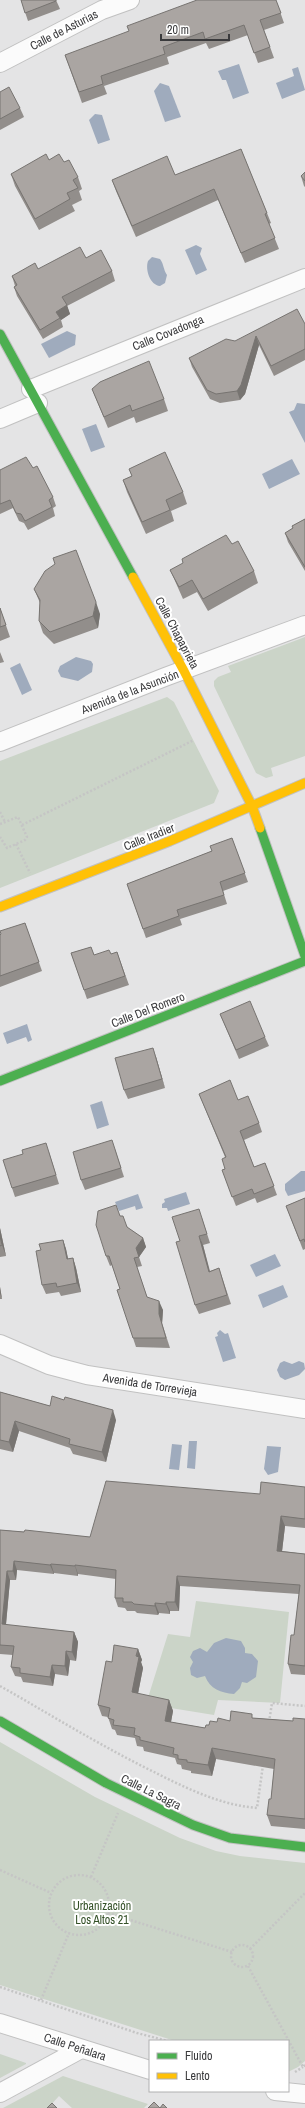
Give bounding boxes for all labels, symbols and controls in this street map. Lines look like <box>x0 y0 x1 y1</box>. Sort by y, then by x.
street label: Calle de Asturias <box>27 6 101 54</box>
scale bar <box>161 16 229 42</box>
text: 20 m <box>167 22 189 38</box>
street label: Calle Covadonga <box>130 311 206 355</box>
street label: Calle Chapaprieta <box>151 594 203 672</box>
street label: Avenida de la Asunción <box>78 666 181 718</box>
street label: Calle Iradier <box>121 819 178 854</box>
street label: Calle Del Romero <box>109 989 187 1031</box>
street label: Avenida de Torrevieja <box>101 1369 199 1400</box>
street label: Calle La Sagra <box>118 1771 184 1814</box>
park label: Urbanización Los Altos 21 <box>73 1898 131 1928</box>
street label: Calle Peñalara <box>42 2029 109 2065</box>
legend <box>149 2040 289 2092</box>
text: Fluido <box>185 2048 212 2064</box>
text: Lento <box>185 2068 210 2084</box>

